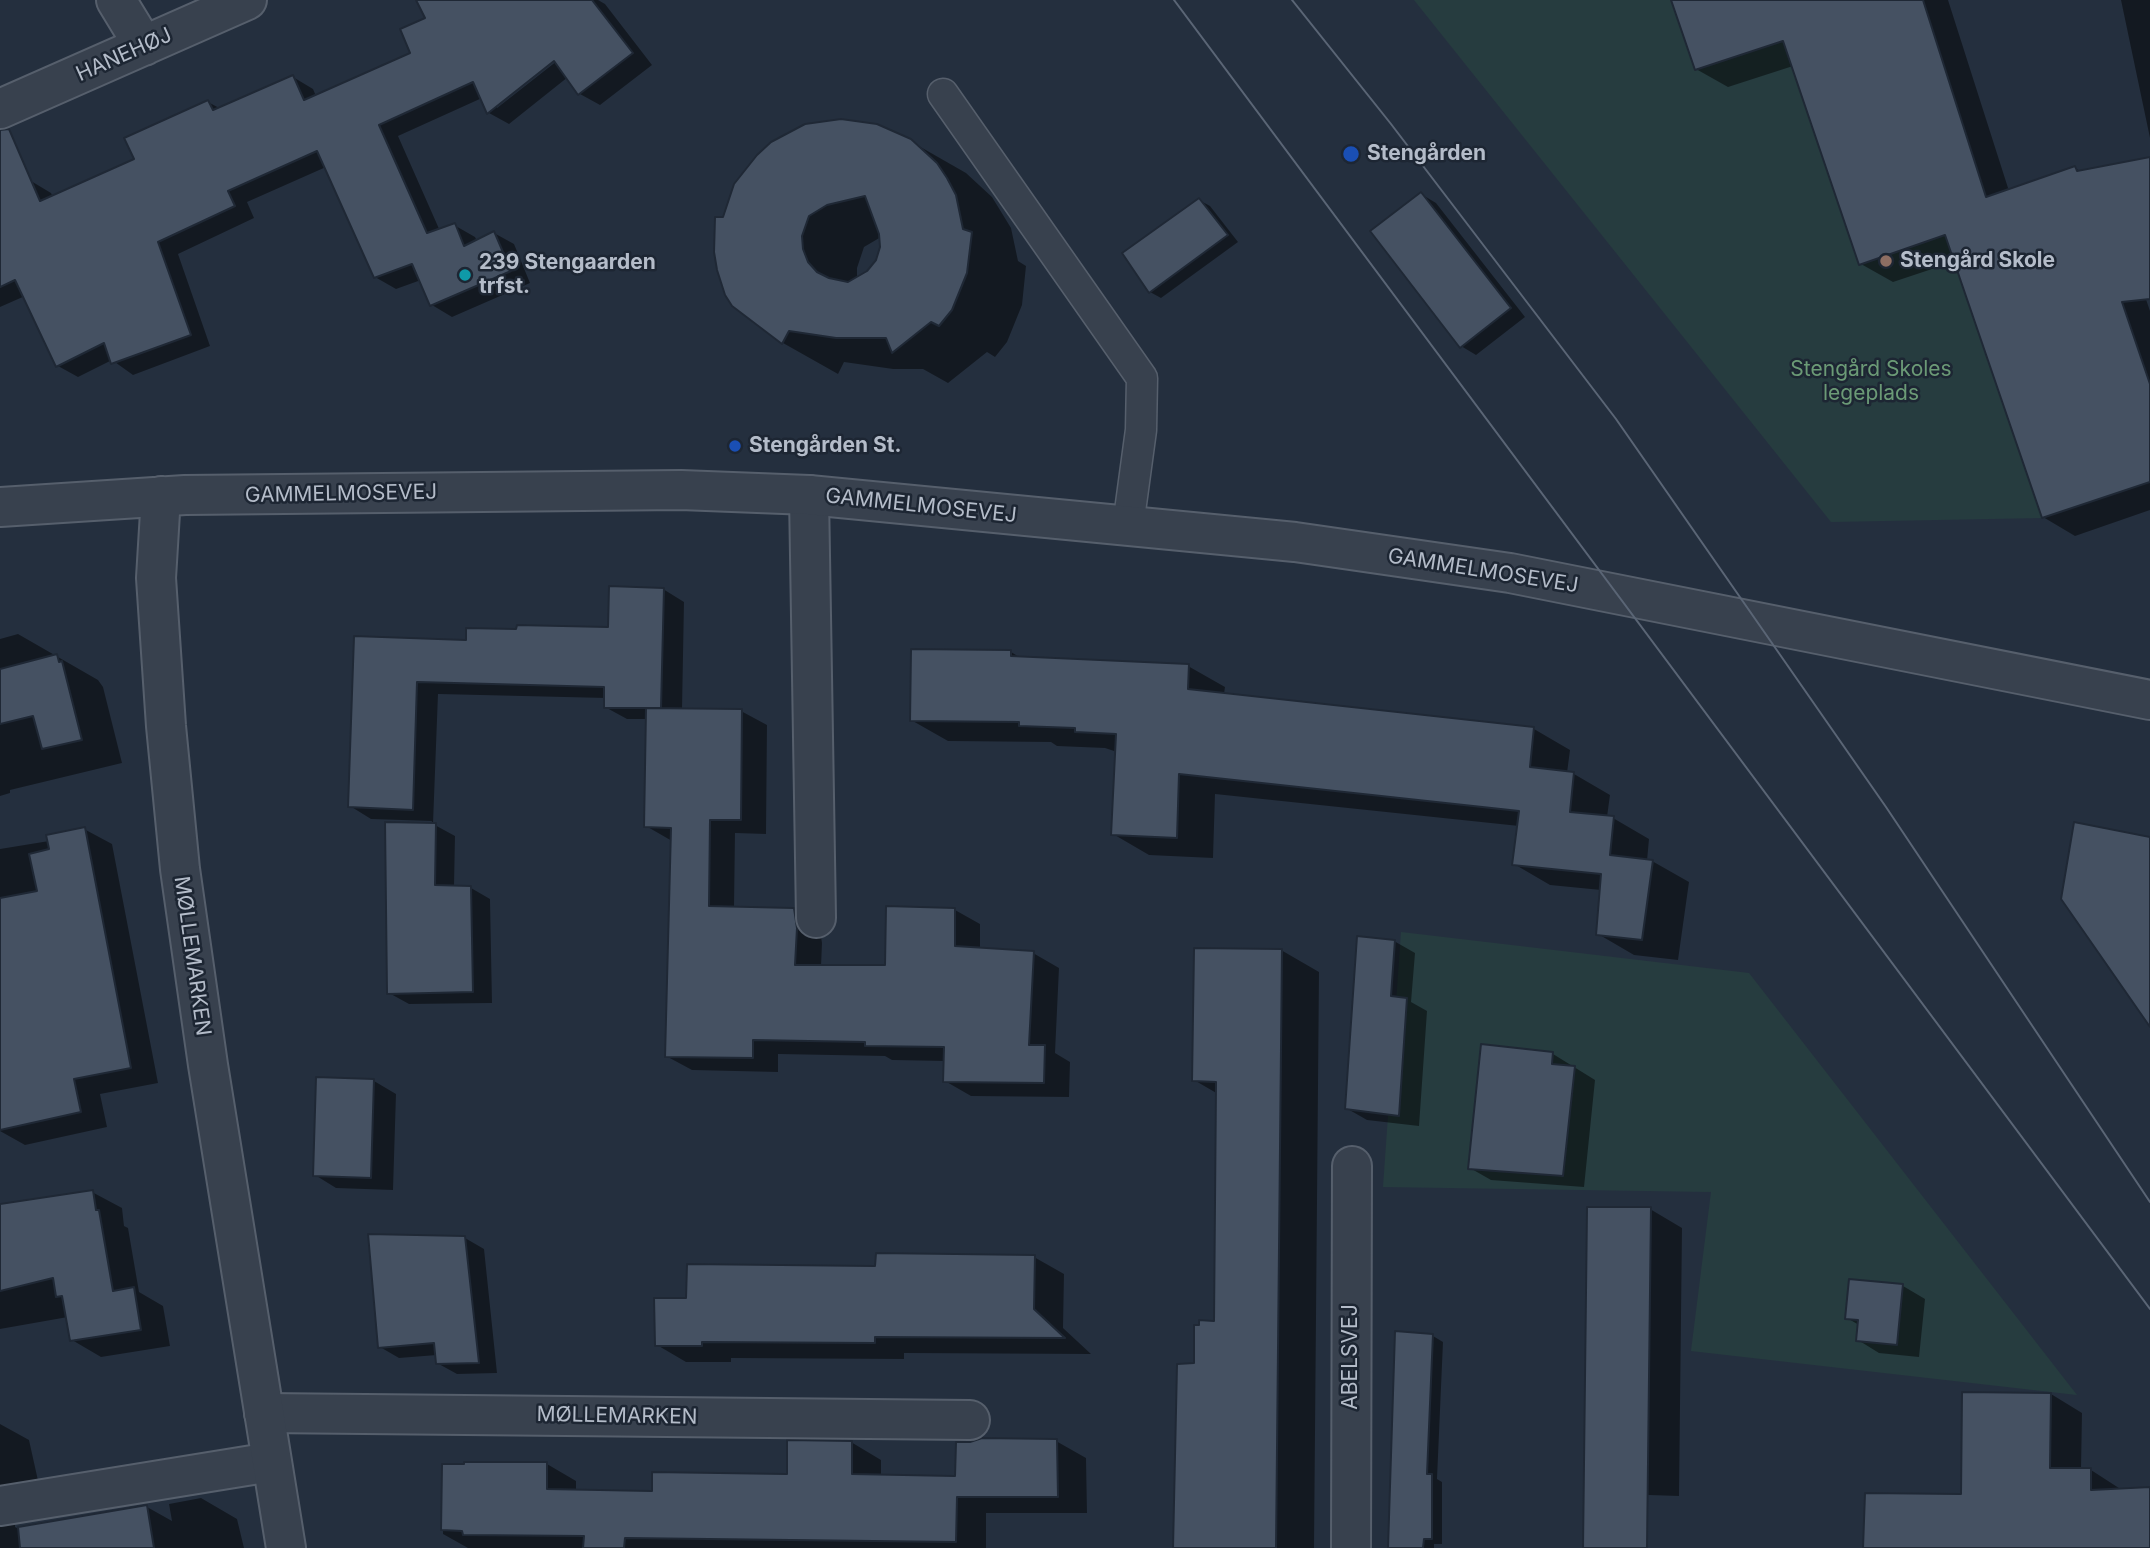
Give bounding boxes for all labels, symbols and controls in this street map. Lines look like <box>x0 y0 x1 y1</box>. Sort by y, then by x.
street label: HANEHØJ <box>72 23 176 87</box>
place label: Stengården <box>1367 141 1486 167</box>
marker: Stengården <box>1341 144 1361 164</box>
place label: Stengård Skole <box>1900 248 2055 274</box>
place label: 239 Stengaarden trfst. <box>479 250 656 300</box>
marker: Stengård Skole <box>1878 253 1894 269</box>
marker: 239 Stengaarden trfst. <box>457 267 473 283</box>
park label: Stengård Skoles legeplads <box>1790 357 1952 407</box>
place label: Stengården St. <box>749 433 902 459</box>
marker: Stengården St. <box>727 438 743 454</box>
street label: GAMMELMOSEVEJ <box>245 480 437 508</box>
street label: GAMMELMOSEVEJ <box>824 483 1018 529</box>
street label: GAMMELMOSEVEJ <box>1386 544 1580 598</box>
street label: MØLLEMARKEN <box>168 875 216 1037</box>
street label: ABELSVEJ <box>1338 1304 1364 1410</box>
street label: MØLLEMARKEN <box>536 1402 698 1430</box>

